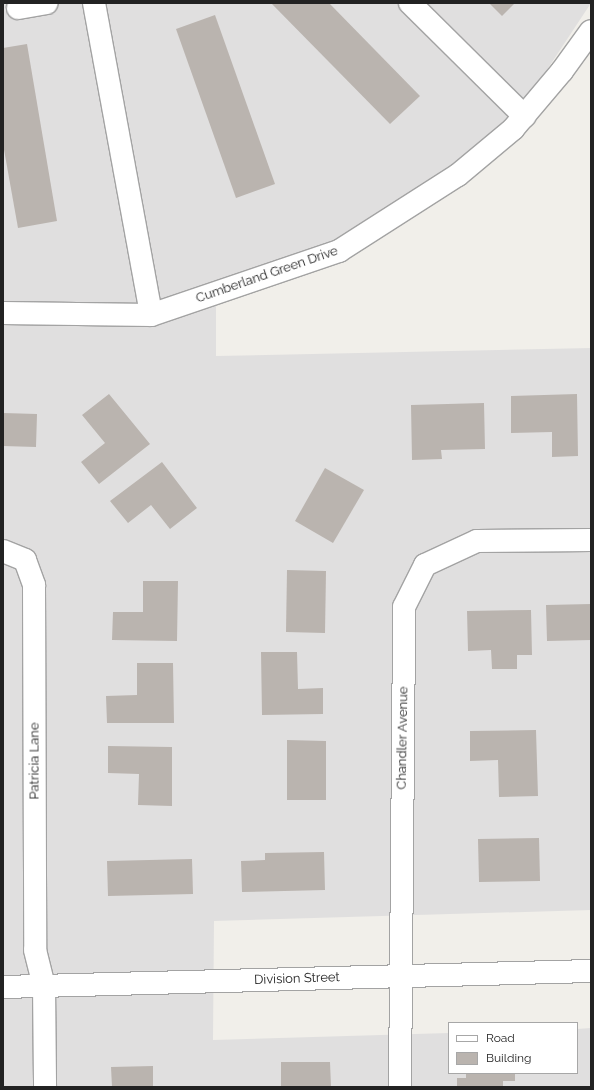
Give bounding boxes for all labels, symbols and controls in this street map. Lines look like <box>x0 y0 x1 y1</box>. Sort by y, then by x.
street label: Cumberland Green Drive <box>194 243 340 307</box>
street label: Chandler Avenue <box>394 686 412 790</box>
street label: Patricia Lane <box>27 722 43 800</box>
street label: Division Street <box>254 970 340 988</box>
legend <box>448 1022 578 1074</box>
text: Road <box>486 1031 515 1045</box>
text: Building <box>486 1051 532 1065</box>

